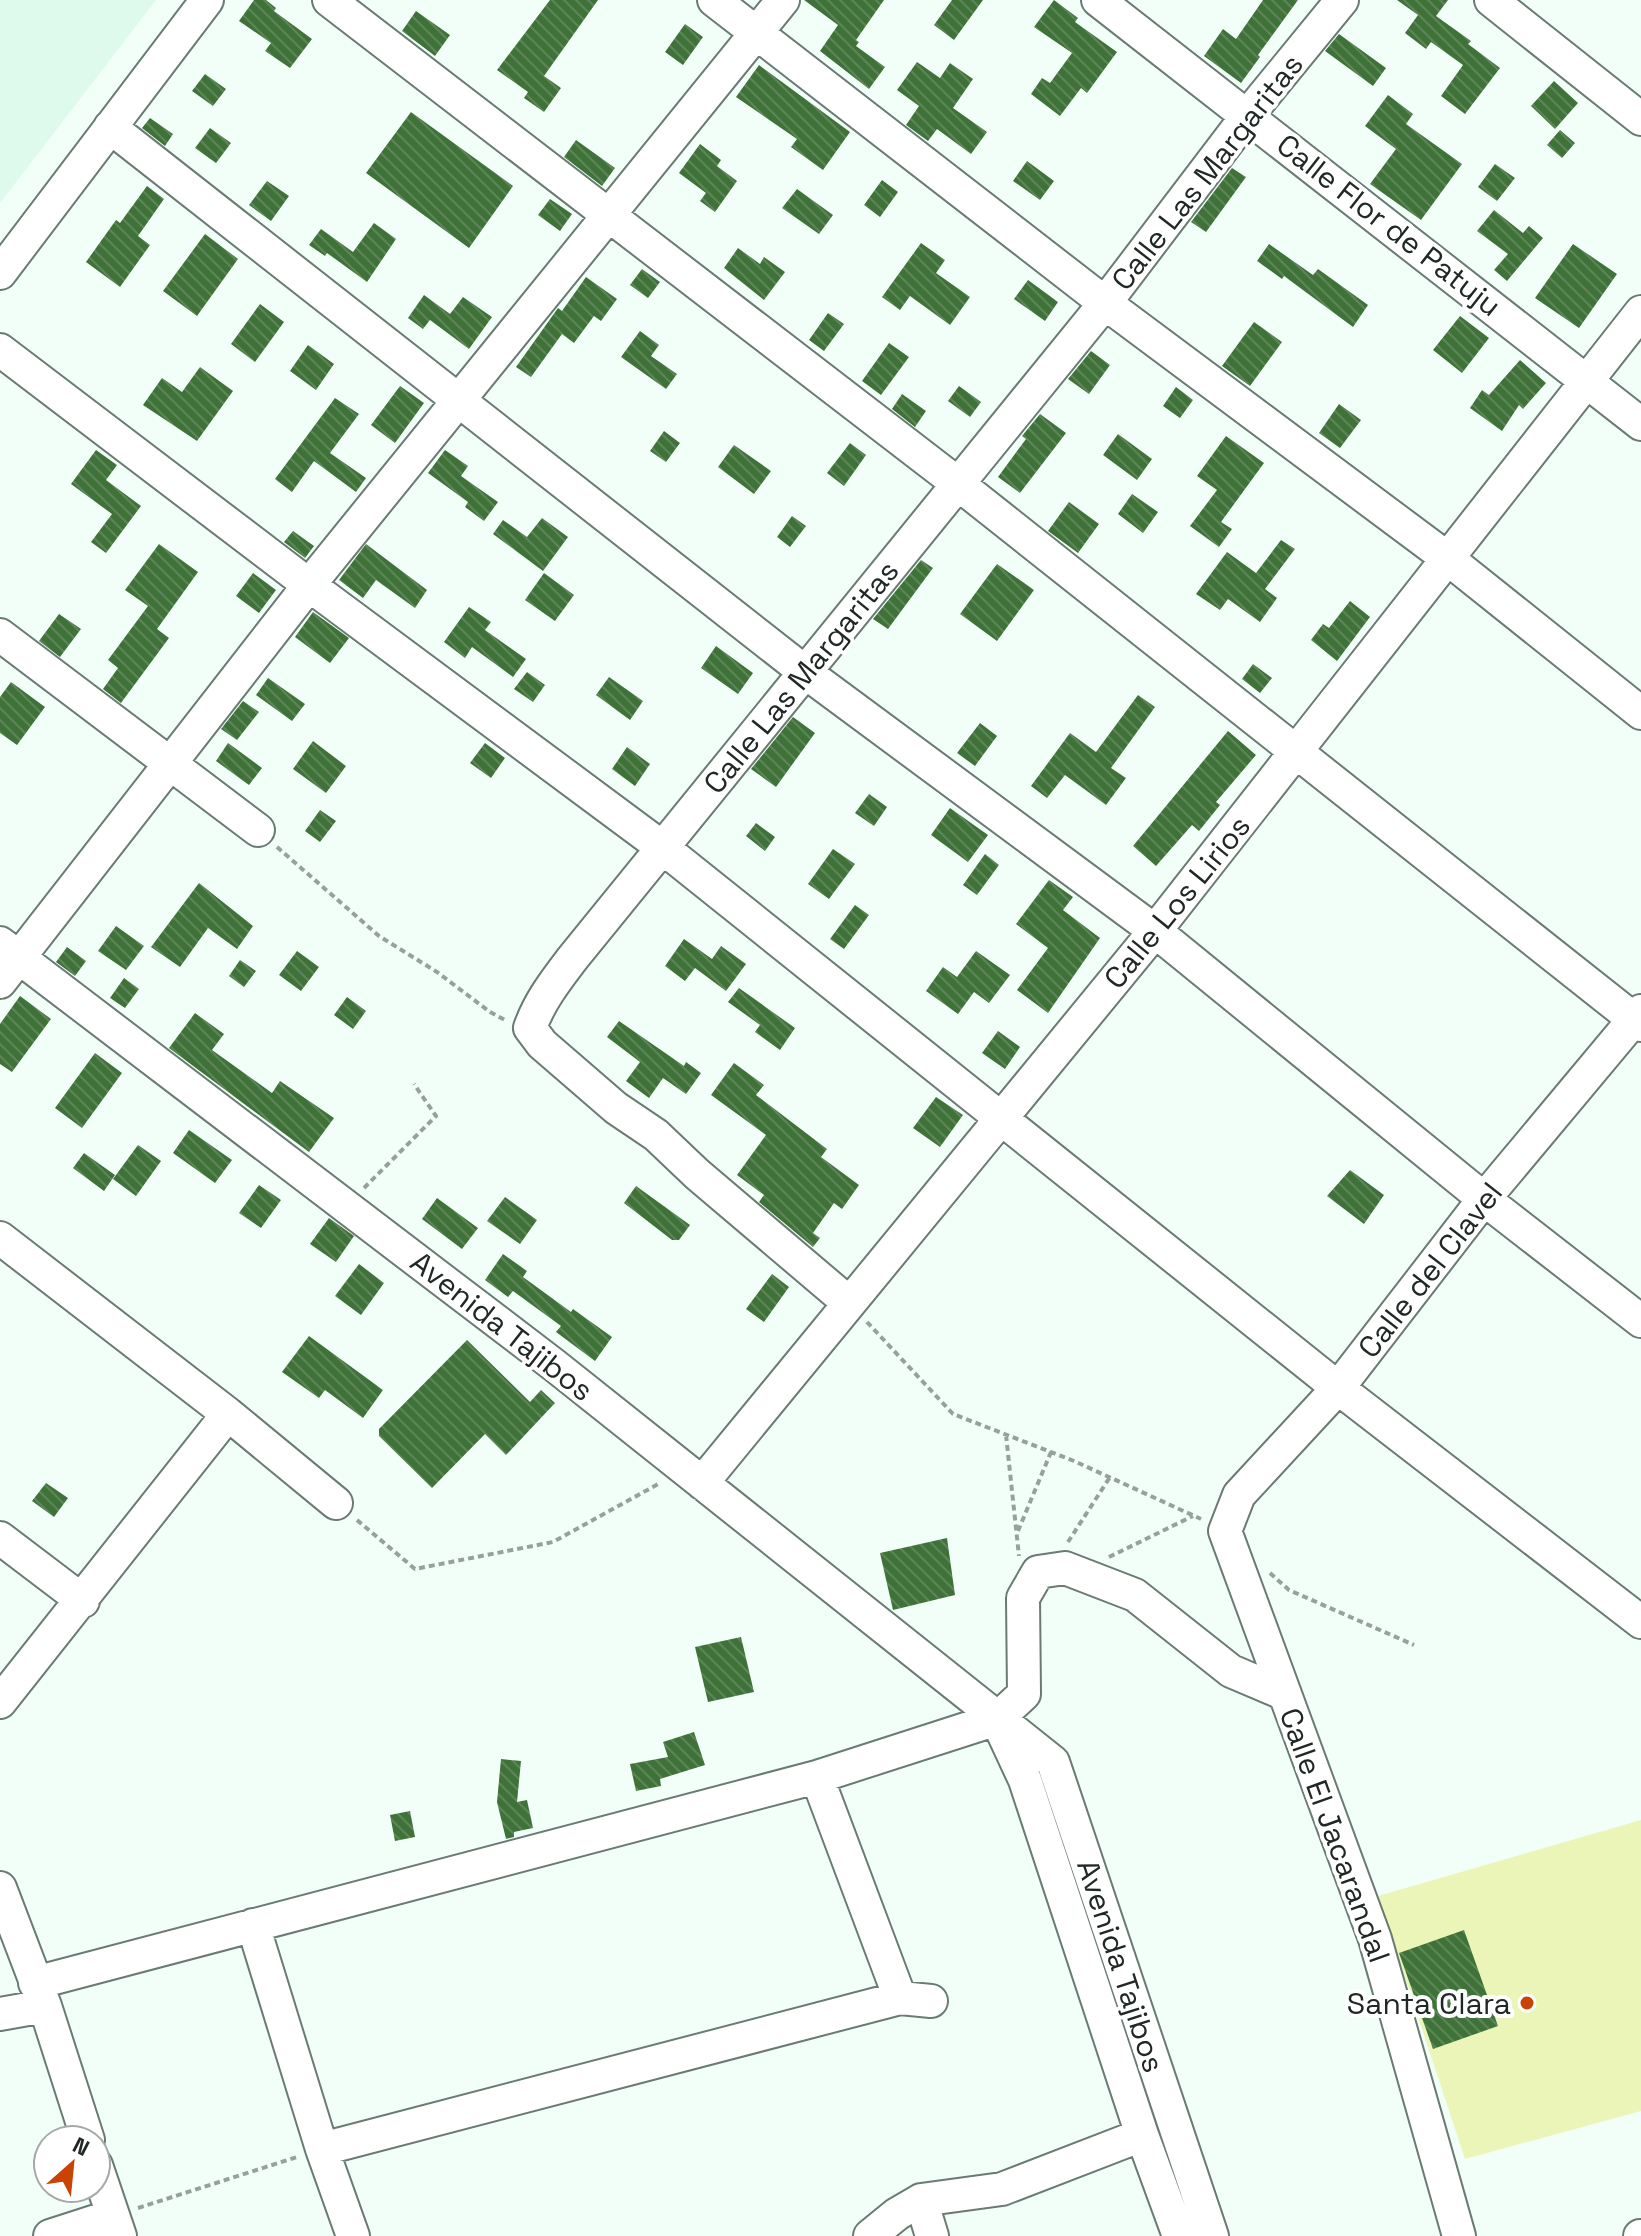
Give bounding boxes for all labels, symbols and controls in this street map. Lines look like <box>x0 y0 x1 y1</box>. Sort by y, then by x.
street label: Calle Las Margaritas <box>1103 46 1311 298</box>
street label: Calle Flor de Patuju <box>1269 125 1509 325</box>
street label: Calle Las Margaritas <box>695 552 907 802</box>
street label: Calle Los Lirios <box>1095 807 1259 997</box>
street label: Calle del Clavel <box>1349 1174 1511 1366</box>
street label: Avenida Tajibos <box>403 1242 601 1410</box>
street label: Calle El Jacarandal <box>1271 1702 1399 1968</box>
street label: Avenida Tajibos <box>1068 1855 1174 2077</box>
place label: Santa Clara <box>1347 1984 1511 2023</box>
marker: Santa Clara <box>1518 1994 1536 2012</box>
north arrow <box>32 2124 112 2204</box>
text: N <box>68 2130 94 2162</box>

